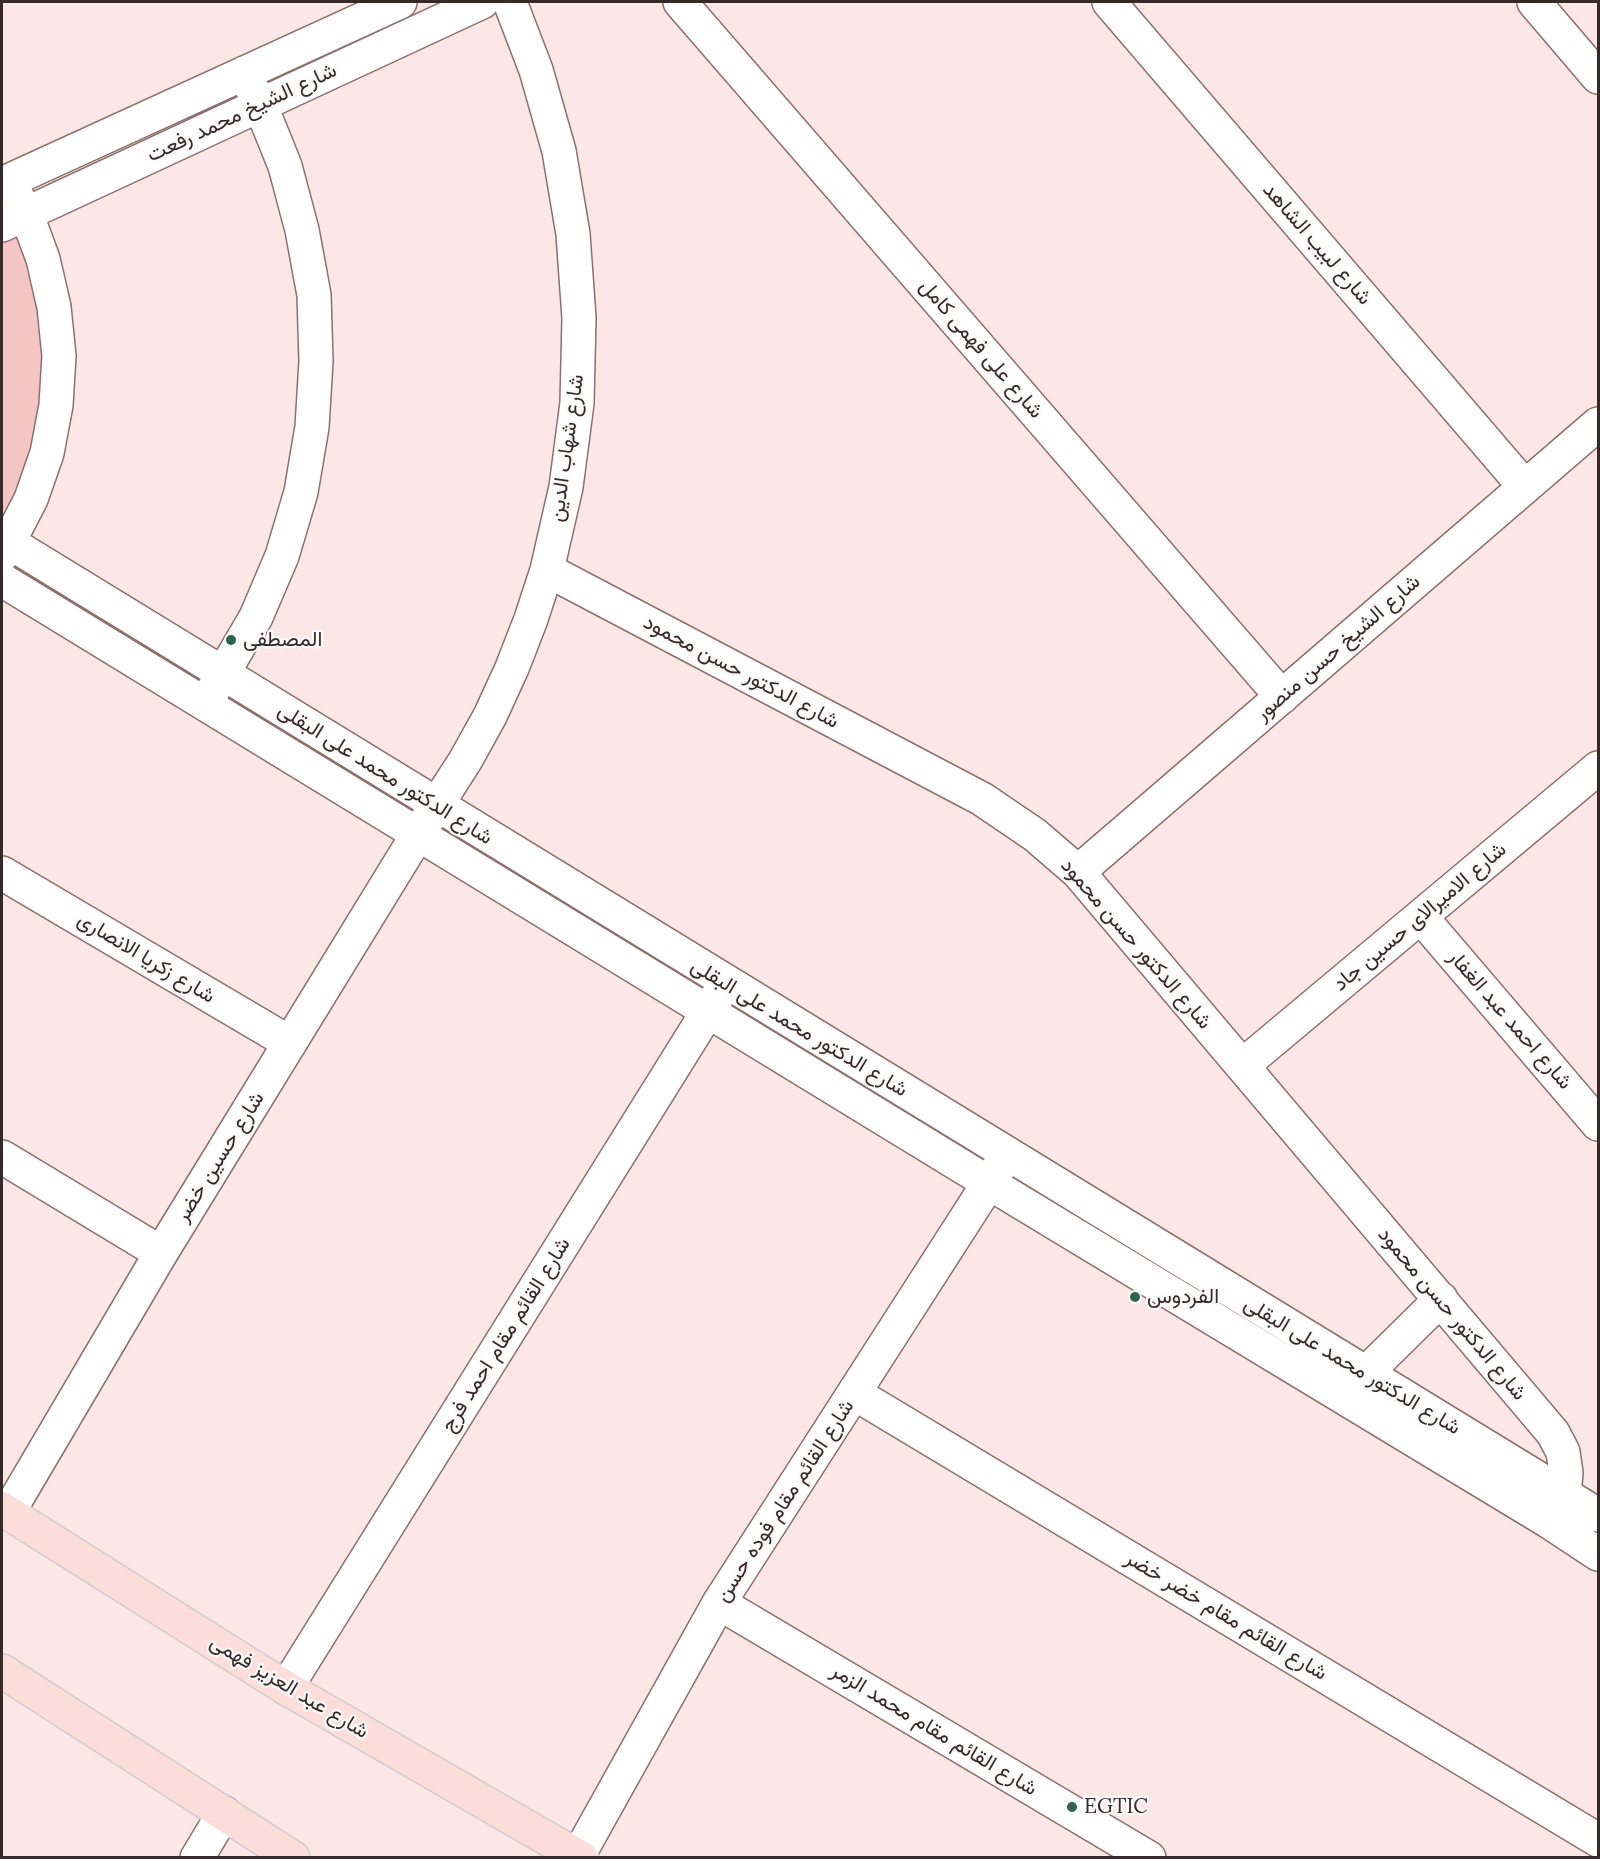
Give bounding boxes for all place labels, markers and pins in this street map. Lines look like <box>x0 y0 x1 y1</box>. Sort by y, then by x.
place label: المصطفى <box>243 627 322 653</box>
marker: المصطفى <box>224 633 238 647</box>
place label: الفردوس <box>1147 1284 1219 1310</box>
marker: الفردوس <box>1128 1290 1142 1304</box>
place label: EGTIC <box>1084 1794 1148 1820</box>
marker: EGTIC <box>1065 1800 1079 1814</box>

